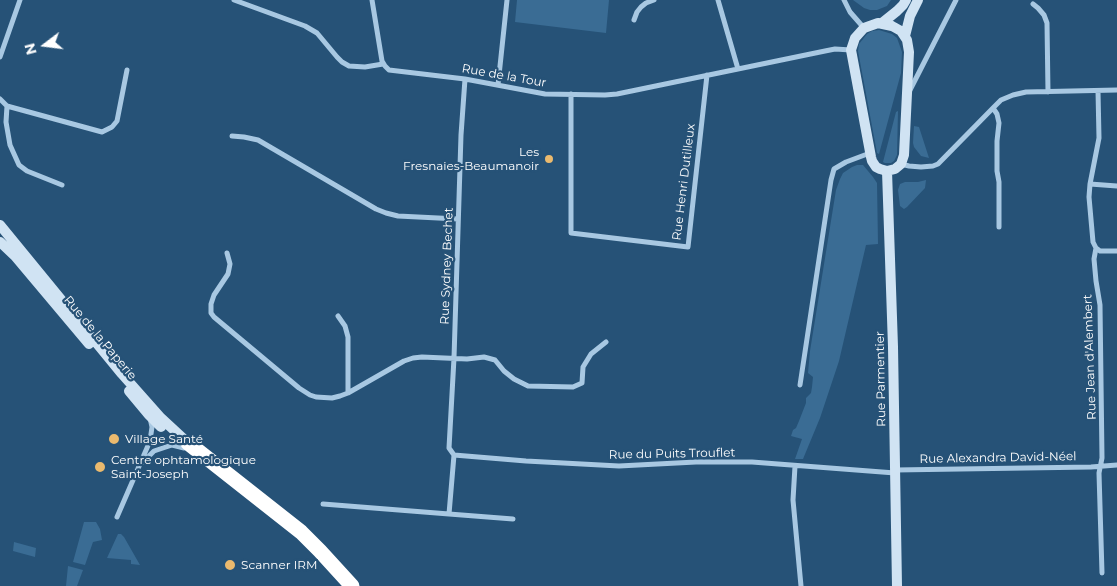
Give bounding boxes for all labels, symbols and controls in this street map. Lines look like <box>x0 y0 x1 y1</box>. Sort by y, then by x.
north arrow <box>20 20 70 70</box>
text: N <box>20 41 41 57</box>
street label: Rue de la Tour <box>461 61 547 91</box>
street label: Rue Henri Dutilleux <box>670 123 698 241</box>
place label: Les Fresnaies-Beaumanoir <box>403 145 539 173</box>
marker: Les Fresnaies-Beaumanoir <box>543 153 555 165</box>
street label: Rue Sydney Bechet <box>438 207 456 325</box>
street label: Rue de la Paperie <box>61 293 139 383</box>
street label: Rue Jean d'Alembert <box>1081 294 1099 420</box>
street label: Rue Parmentier <box>873 331 889 427</box>
marker: Village Santé <box>107 432 121 446</box>
place label: Village Santé <box>125 432 203 446</box>
street label: Rue du Puits Trouflet <box>609 446 735 462</box>
street label: Rue Alexandra David-Néel <box>919 449 1077 467</box>
place label: Centre ophtamologique Saint-Joseph <box>111 453 256 481</box>
marker: Centre ophtamologique Saint-Joseph <box>93 460 107 474</box>
marker: Scanner IRM <box>223 558 237 572</box>
place label: Scanner IRM <box>241 558 317 572</box>

